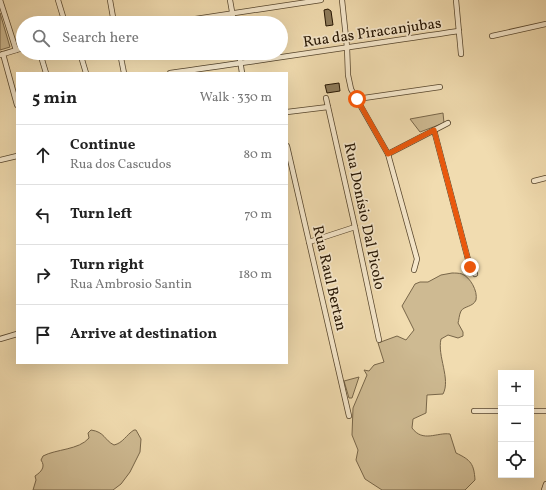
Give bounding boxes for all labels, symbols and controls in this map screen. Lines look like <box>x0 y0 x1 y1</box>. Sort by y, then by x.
street label: Rua das Piracanjubas <box>302 13 443 54</box>
search box <box>16 16 288 60</box>
icon: search <box>30 27 52 49</box>
text: Search here <box>62 28 139 49</box>
text: 5 min <box>32 87 77 110</box>
text: Walk · 330 m <box>200 89 272 107</box>
route start <box>348 90 366 108</box>
text: Continue <box>70 135 135 156</box>
street label: Rua Donísio Dal Picolo <box>338 141 389 292</box>
icon: ahead <box>32 144 54 166</box>
text: 80 m <box>243 146 272 164</box>
text: Rua dos Cascudos <box>70 156 171 174</box>
icon: left <box>32 204 54 226</box>
text: Turn left <box>70 204 132 225</box>
text: 70 m <box>244 206 272 224</box>
street label: Rua Raul Bertan <box>306 224 351 333</box>
text: Turn right <box>70 255 144 276</box>
route end <box>461 258 479 276</box>
icon: right <box>32 264 54 286</box>
text: 180 m <box>238 266 272 284</box>
text: Rua Ambrosio Santin <box>70 276 192 294</box>
icon: arrive <box>32 324 54 346</box>
text: Arrive at destination <box>70 324 217 345</box>
map controls <box>498 370 534 478</box>
button: + <box>498 370 534 406</box>
button: − <box>498 406 534 442</box>
button: locate <box>498 442 534 478</box>

